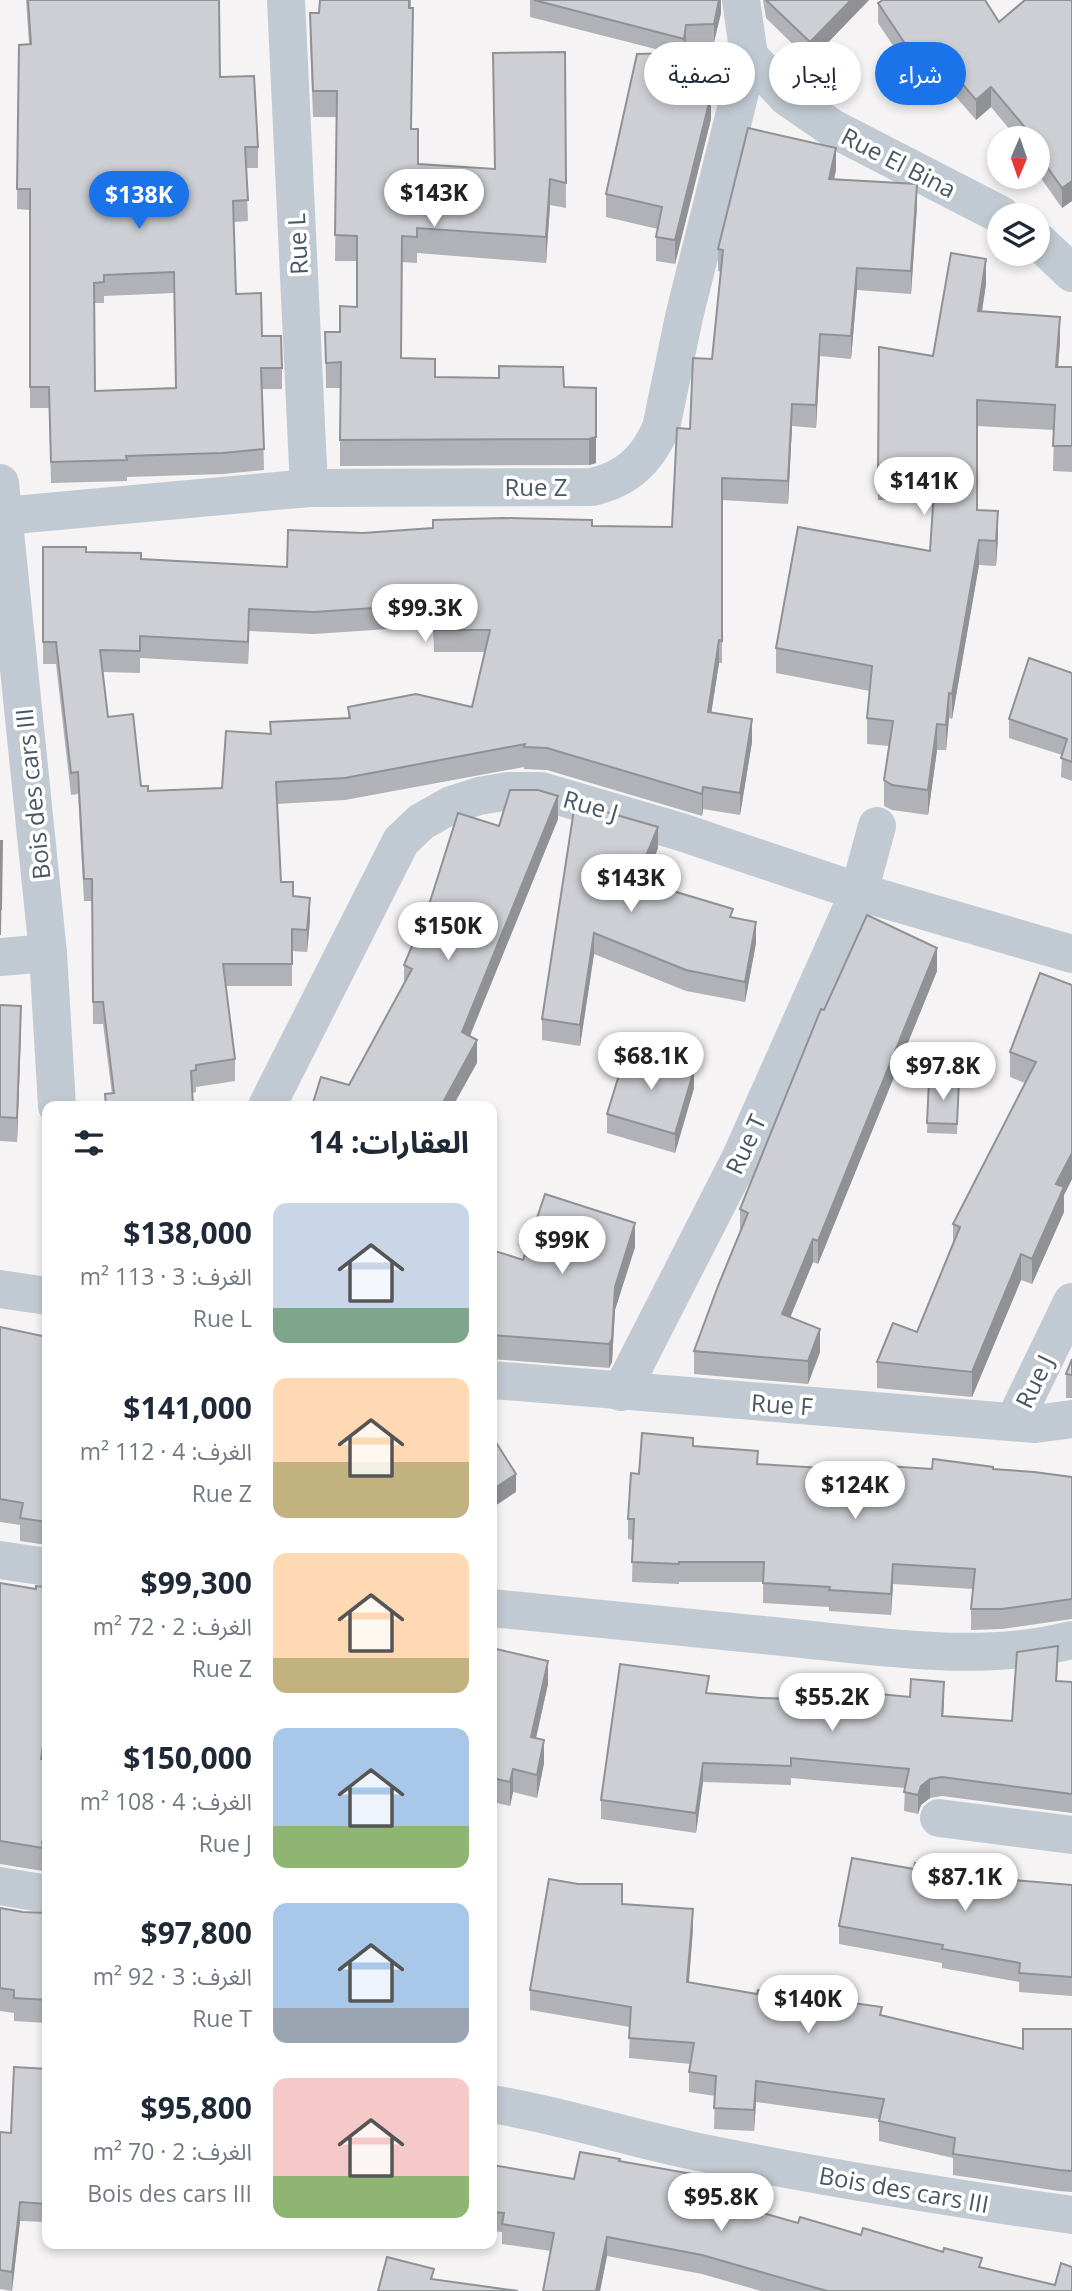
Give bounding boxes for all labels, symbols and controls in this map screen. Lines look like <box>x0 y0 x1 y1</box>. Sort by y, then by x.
chip: تصفية <box>644 42 755 105</box>
chip: إيجار <box>769 42 861 105</box>
chip: شراء <box>875 42 966 105</box>
street label: Rue El Bina <box>836 119 962 205</box>
north arrow <box>987 126 1050 189</box>
map controls <box>987 126 1050 266</box>
pin: $143K <box>385 170 483 229</box>
pin: $138K <box>90 172 188 231</box>
text: $143K <box>400 176 468 208</box>
text: $138K <box>105 178 173 210</box>
button: layers <box>987 203 1050 266</box>
street label: Rue L <box>279 212 315 276</box>
pin: $141K <box>875 458 973 517</box>
text: $141K <box>890 464 958 496</box>
street label: Rue Z <box>505 470 567 503</box>
pin: $99.3K <box>368 584 482 644</box>
text: $99.3K <box>388 591 462 623</box>
street label: Bois des cars III <box>7 707 57 881</box>
street label: Rue J <box>560 781 622 829</box>
pin: $143K <box>582 855 680 914</box>
text: $143K <box>597 861 665 893</box>
pin: $150K <box>399 902 497 962</box>
text: $150K <box>414 909 482 941</box>
pin: $68.1K <box>594 1032 708 1092</box>
text: $68.1K <box>614 1039 688 1071</box>
pin: $97.8K <box>886 1042 1000 1102</box>
text: $97.8K <box>906 1049 980 1081</box>
street label: Rue T <box>717 1109 773 1179</box>
text: العقارات: 14 <box>309 1121 469 1162</box>
icon: filters <box>70 1124 108 1162</box>
text: $138,000 <box>123 1212 252 1253</box>
pin: $99K <box>521 1216 603 1276</box>
text: $99K <box>535 1223 589 1255</box>
icon: home <box>329 1231 413 1315</box>
text: الغرف: 3 · 113 m² <box>80 1260 252 1292</box>
text: Rue L <box>193 1302 252 1334</box>
street label: Rue J <box>1007 1349 1061 1413</box>
street label: Rue F <box>750 1385 814 1423</box>
text: $141,000 <box>123 1387 252 1428</box>
icon: home <box>329 1406 413 1490</box>
text: الغرف: 4 · 112 m² <box>80 1435 252 1467</box>
pin: $124K <box>806 1462 904 1521</box>
text: $124K <box>821 1468 889 1500</box>
text: Rue Z <box>192 1477 252 1509</box>
text: $99,300 <box>141 1562 252 1603</box>
icon: home <box>329 1581 413 1665</box>
text: الغرف: 2 · 72 m² <box>93 1610 252 1642</box>
text: Rue Z <box>192 1652 252 1684</box>
pin: $55.2K <box>775 1674 889 1733</box>
text: $55.2K <box>795 1680 869 1712</box>
text: $150,000 <box>123 1737 252 1778</box>
icon: home <box>329 1756 413 1840</box>
text: الغرف: 4 · 108 m² <box>80 1785 252 1817</box>
text: Rue J <box>199 1827 252 1859</box>
pin: $87.1K <box>908 1854 1022 1913</box>
text: $87.1K <box>928 1860 1002 1892</box>
text: $97,800 <box>141 1912 252 1953</box>
icon: home <box>329 1931 413 2015</box>
text: الغرف: 3 · 92 m² <box>93 1960 252 1992</box>
pin: $140K <box>759 1976 857 2035</box>
text: $140K <box>774 1982 842 2014</box>
text: Rue T <box>192 2002 252 2034</box>
text: $95,800 <box>141 2087 252 2128</box>
icon: home <box>329 2106 413 2190</box>
text: الغرف: 2 · 70 m² <box>93 2135 252 2167</box>
street label: Bois des cars III <box>816 2158 992 2220</box>
pin: $95.8K <box>664 2174 778 2233</box>
text: Bois des cars III <box>87 2177 252 2209</box>
text: $95.8K <box>684 2180 758 2212</box>

